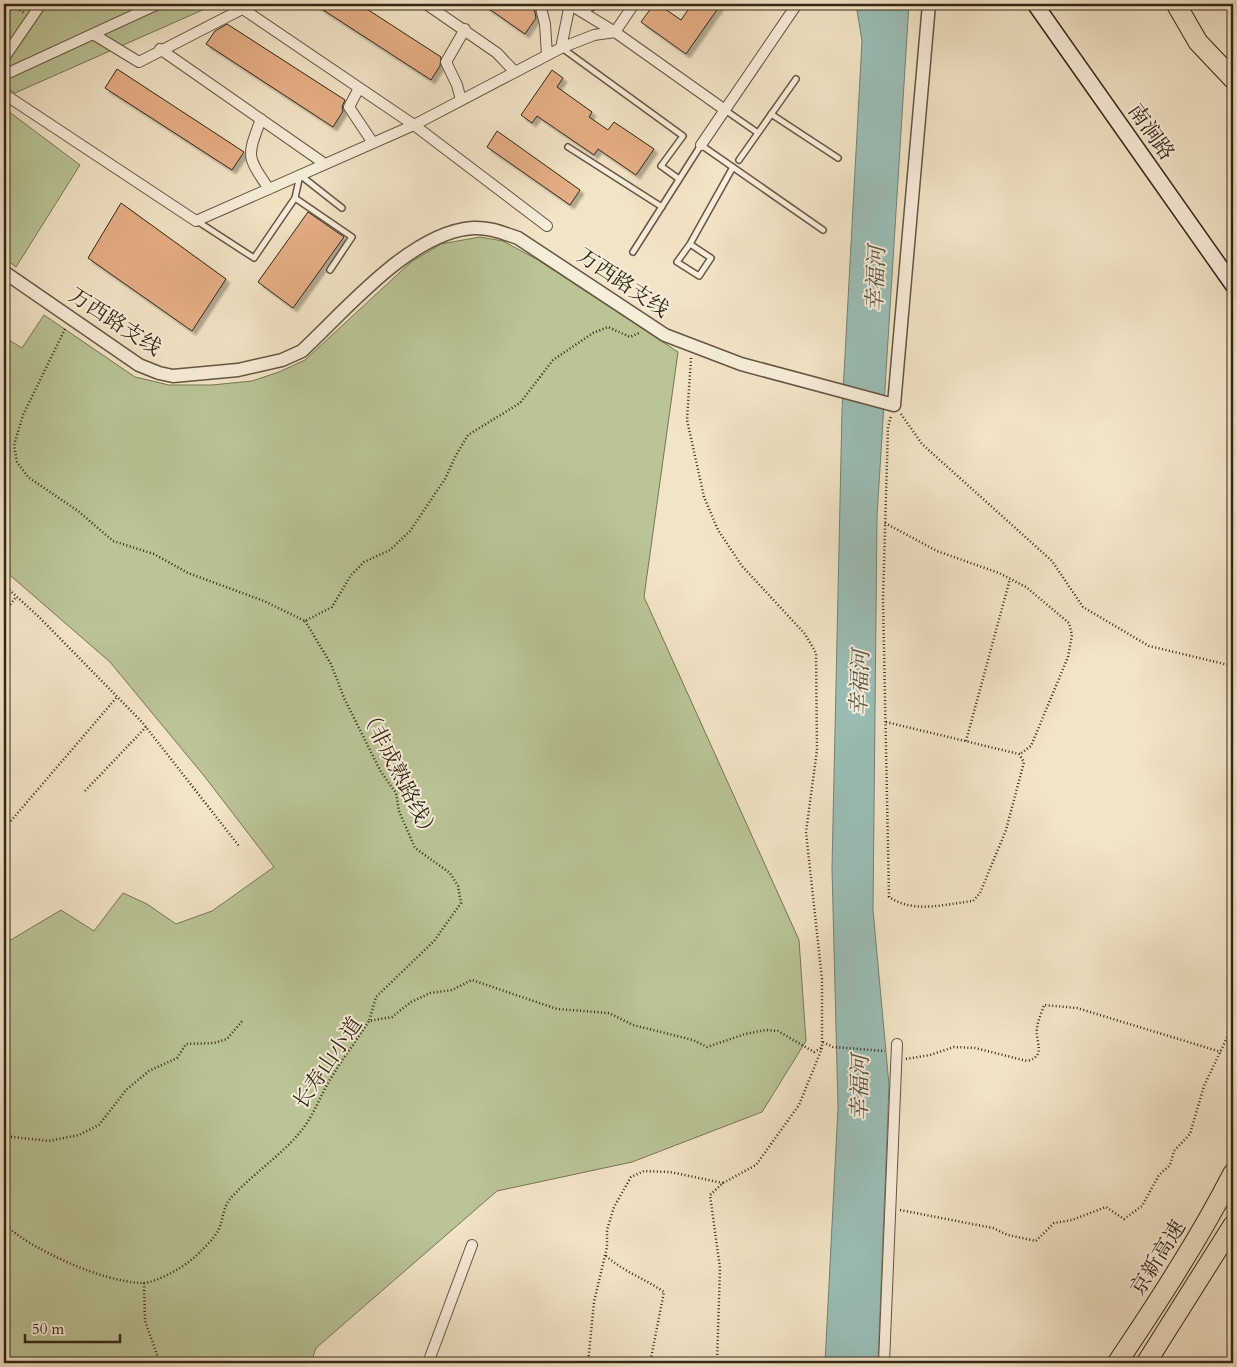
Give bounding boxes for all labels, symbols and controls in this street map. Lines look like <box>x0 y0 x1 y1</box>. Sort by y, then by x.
street label: 南涧路 <box>1121 98 1181 166</box>
street label: 万西路支线 <box>571 242 675 324</box>
water label: 幸福河 <box>860 242 892 313</box>
street label: 万西路支线 <box>63 281 167 363</box>
water label: 幸福河 <box>844 646 876 717</box>
street label: （非成熟路线） <box>353 702 445 846</box>
street label: 长寿山小道 <box>287 1011 369 1115</box>
water label: 幸福河 <box>844 1051 876 1121</box>
street label: 京新高速 <box>1123 1215 1193 1301</box>
scale bar <box>25 1312 120 1344</box>
text: 50 m <box>32 1319 64 1339</box>

